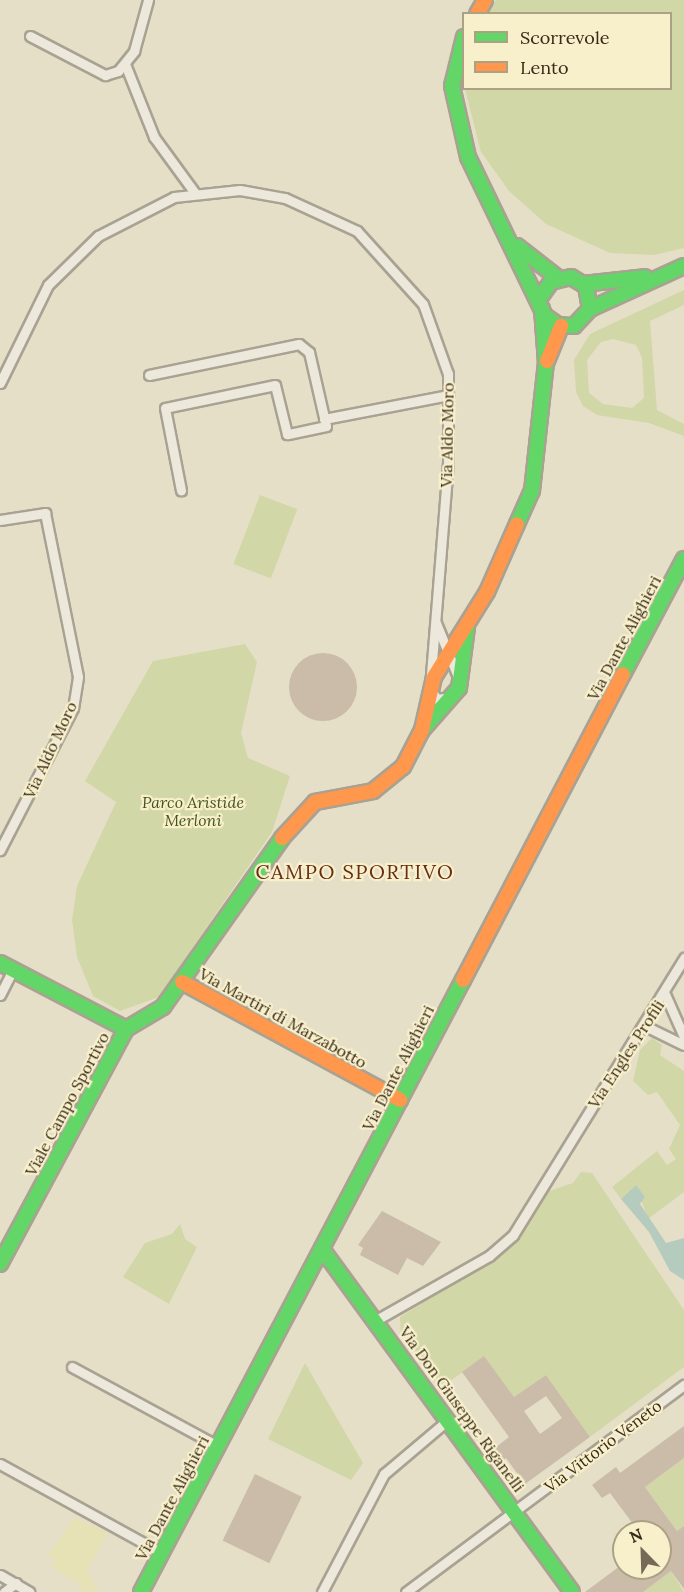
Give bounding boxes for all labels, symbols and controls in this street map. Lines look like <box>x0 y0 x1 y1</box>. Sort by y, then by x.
legend <box>462 12 672 90</box>
text: Scorrevole <box>520 26 610 49</box>
text: Lento <box>520 56 568 79</box>
street label: Via Aldo Moro <box>436 382 458 488</box>
street label: Via Dante Alighieri <box>583 572 665 704</box>
street label: Via Aldo Moro <box>19 698 81 802</box>
park label: Parco Aristide Merloni <box>142 792 244 830</box>
district label: CAMPO SPORTIVO <box>256 859 454 883</box>
street label: Via Martiri di Marzabotto <box>196 964 370 1072</box>
street label: Via Engles Profili <box>584 996 668 1112</box>
street label: Via Dante Alighieri <box>358 1002 438 1134</box>
street label: Viale Campo Sportivo <box>21 1029 113 1179</box>
street label: Via Don Giuseppe Riganelli <box>395 1323 529 1495</box>
street label: Via Vittorio Veneto <box>541 1396 665 1496</box>
street label: Via Dante Alighieri <box>131 1432 213 1564</box>
north arrow <box>612 1520 672 1580</box>
text: N <box>626 1524 645 1547</box>

